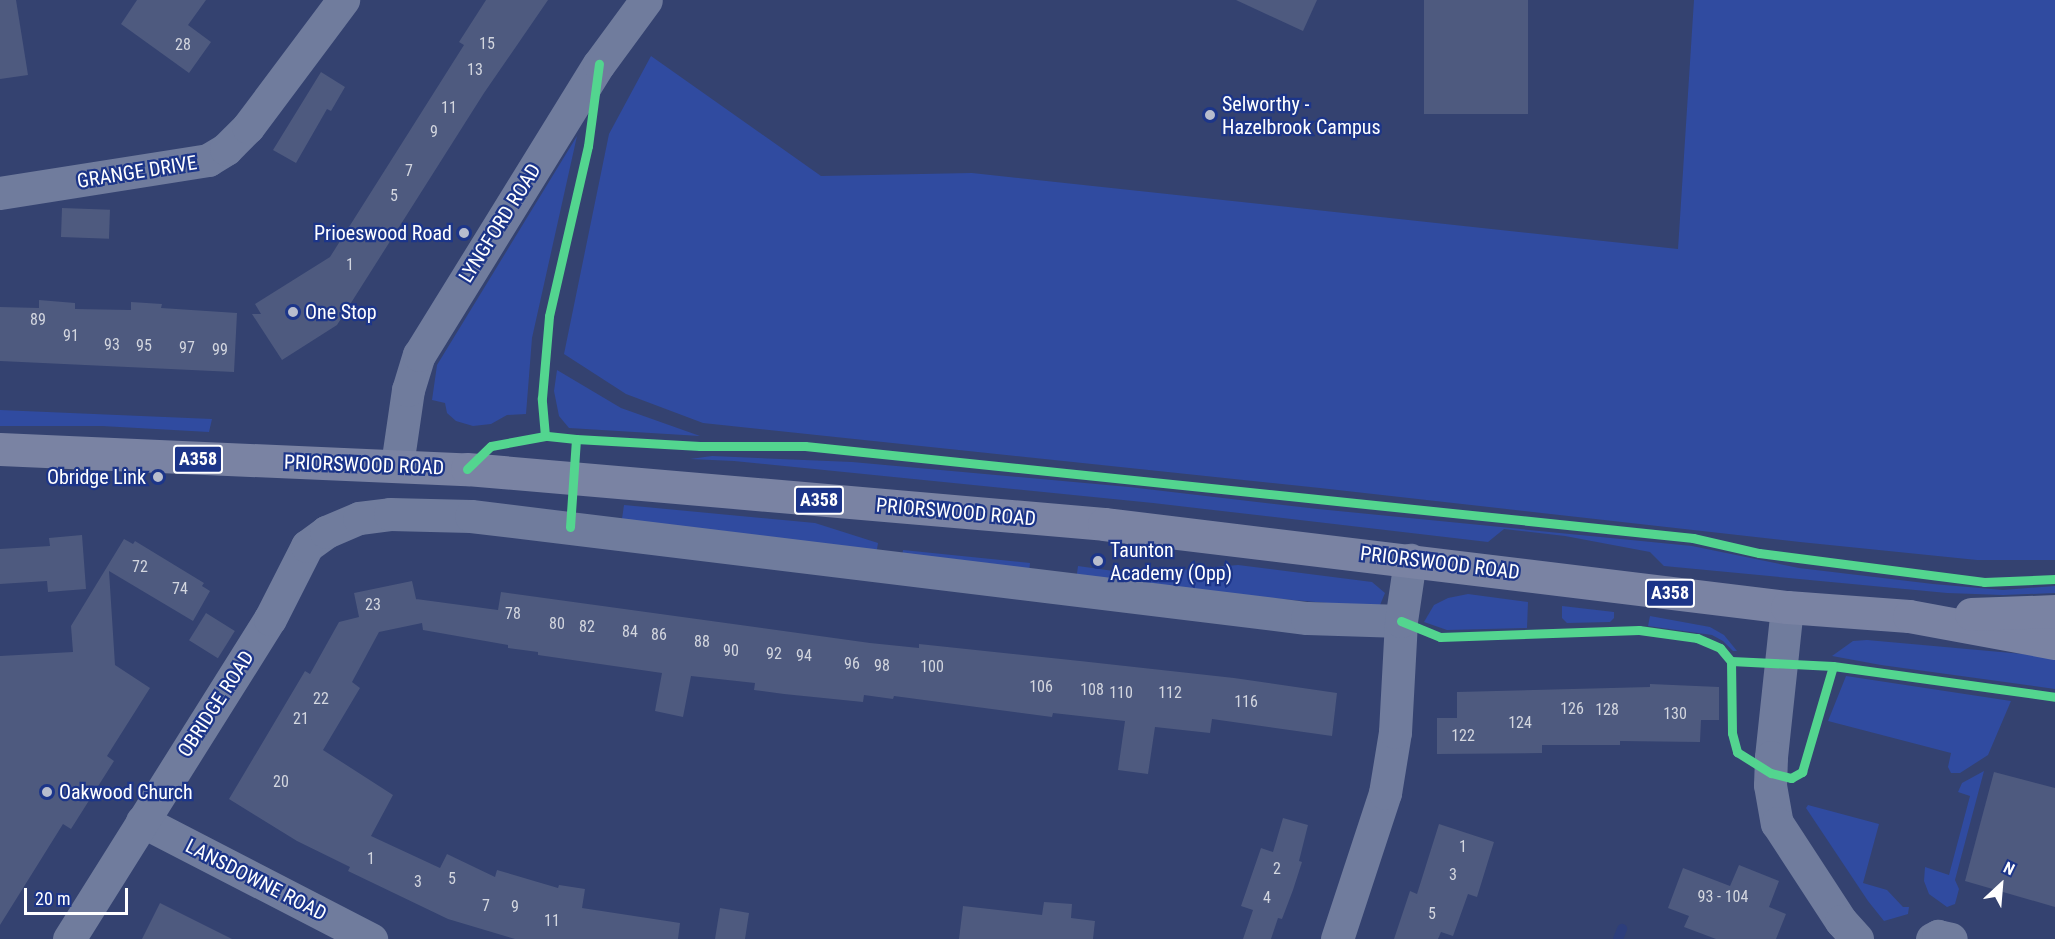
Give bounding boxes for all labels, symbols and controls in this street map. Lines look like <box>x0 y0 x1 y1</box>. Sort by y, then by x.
house number: 15 <box>479 34 495 54</box>
house number: 28 <box>175 35 191 55</box>
house number: 13 <box>467 60 483 80</box>
place label: Selworthy - Hazelbrook Campus <box>1222 92 1381 139</box>
house number: 11 <box>441 98 457 118</box>
marker: Selworthy - Hazelbrook Campus <box>1203 108 1217 122</box>
house number: 9 <box>430 122 438 142</box>
street label: GRANGE DRIVE <box>75 151 199 193</box>
street label: LYNGFORD ROAD <box>454 159 546 287</box>
house number: 7 <box>405 161 413 181</box>
house number: 5 <box>390 186 398 206</box>
place label: Prioeswood Road <box>314 221 452 245</box>
marker: Prioeswood Road <box>457 226 471 240</box>
house number: 1 <box>346 255 354 275</box>
place label: One Stop <box>305 300 377 324</box>
marker: One Stop <box>286 305 300 319</box>
house number: 89 <box>30 310 46 330</box>
house number: 91 <box>63 326 79 346</box>
house number: 93 <box>104 335 120 355</box>
house number: 95 <box>136 336 152 356</box>
house number: 97 <box>179 338 195 358</box>
house number: 99 <box>212 340 228 360</box>
road number: A358 <box>172 444 224 474</box>
street label: PRIORSWOOD ROAD <box>283 450 445 480</box>
place label: Obridge Link <box>47 465 146 489</box>
marker: Obridge Link <box>151 470 165 484</box>
road number: A358 <box>794 485 844 515</box>
street label: PRIORSWOOD ROAD <box>875 493 1037 531</box>
place label: Taunton Academy (Opp) <box>1110 538 1232 585</box>
street label: PRIORSWOOD ROAD <box>1359 541 1521 585</box>
marker: Taunton Academy (Opp) <box>1091 554 1105 568</box>
house number: 72 <box>132 557 148 577</box>
road number: A358 <box>1644 578 1696 608</box>
house number: 74 <box>172 579 188 599</box>
house number: 23 <box>365 595 381 615</box>
house number: 78 <box>505 604 521 624</box>
house number: 80 <box>549 614 565 634</box>
house number: 82 <box>579 617 595 637</box>
house number: 84 <box>622 622 638 642</box>
house number: 86 <box>651 625 667 645</box>
house number: 88 <box>694 632 710 652</box>
house number: 90 <box>723 641 739 661</box>
house number: 92 <box>766 644 782 664</box>
street label: OBRIDGE ROAD <box>173 646 259 762</box>
house number: 94 <box>796 646 812 666</box>
house number: 96 <box>844 654 860 674</box>
house number: 98 <box>874 656 890 676</box>
house number: 100 <box>920 657 944 677</box>
house number: 106 <box>1029 677 1053 697</box>
house number: 108 <box>1080 680 1104 700</box>
house number: 110 <box>1109 683 1133 703</box>
house number: 112 <box>1158 683 1182 703</box>
house number: 22 <box>313 689 329 709</box>
house number: 116 <box>1234 692 1258 712</box>
house number: 126 <box>1560 699 1584 719</box>
house number: 128 <box>1595 700 1619 720</box>
house number: 130 <box>1663 704 1687 724</box>
house number: 21 <box>293 709 309 729</box>
house number: 124 <box>1508 713 1532 733</box>
house number: 122 <box>1451 726 1475 746</box>
house number: 20 <box>273 772 289 792</box>
place label: Oakwood Church <box>59 780 193 804</box>
marker: Oakwood Church <box>40 785 54 799</box>
street label: LANSDOWNE ROAD <box>182 834 330 926</box>
house number: 1 <box>1459 837 1467 857</box>
house number: 1 <box>367 849 375 869</box>
north arrow <box>1971 855 2031 915</box>
text: N <box>2001 858 2018 879</box>
house number: 2 <box>1273 859 1281 879</box>
house number: 3 <box>1449 865 1457 885</box>
house number: 5 <box>448 869 456 889</box>
house number: 3 <box>414 872 422 892</box>
scale bar <box>27 876 130 914</box>
house number: 93 - 104 <box>1698 887 1748 907</box>
text: 20 m <box>35 888 70 909</box>
house number: 4 <box>1263 888 1271 908</box>
house number: 7 <box>482 896 490 916</box>
house number: 9 <box>511 897 519 917</box>
house number: 5 <box>1428 904 1436 924</box>
house number: 11 <box>544 911 560 931</box>

